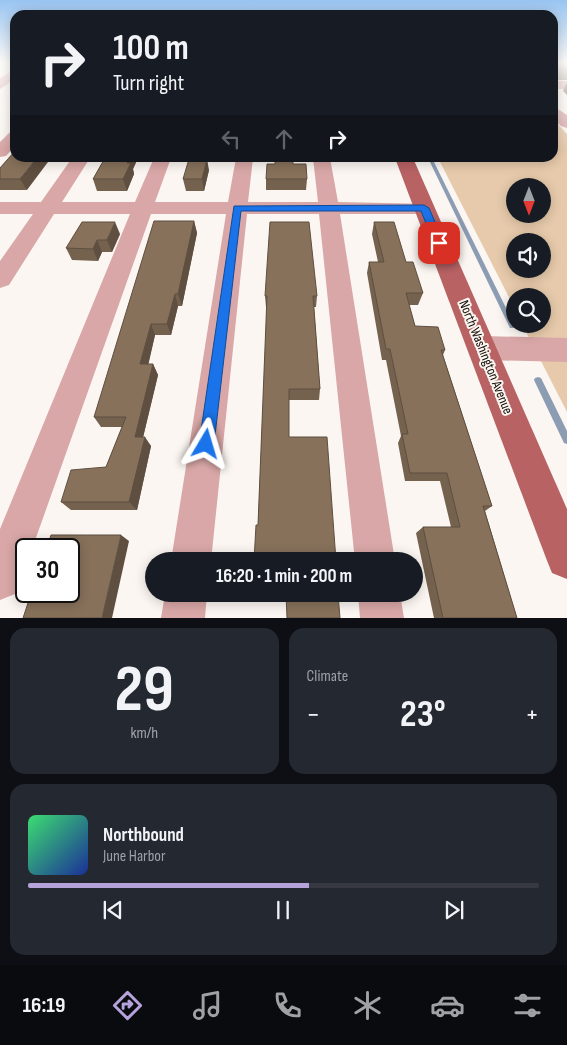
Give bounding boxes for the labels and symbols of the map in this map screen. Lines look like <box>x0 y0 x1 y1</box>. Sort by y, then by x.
north arrow <box>506 178 551 222</box>
pin <box>418 222 460 264</box>
street label: North Washington Avenue <box>455 298 517 416</box>
position arrow <box>179 417 231 469</box>
speed limit sign: 30 <box>15 538 80 603</box>

